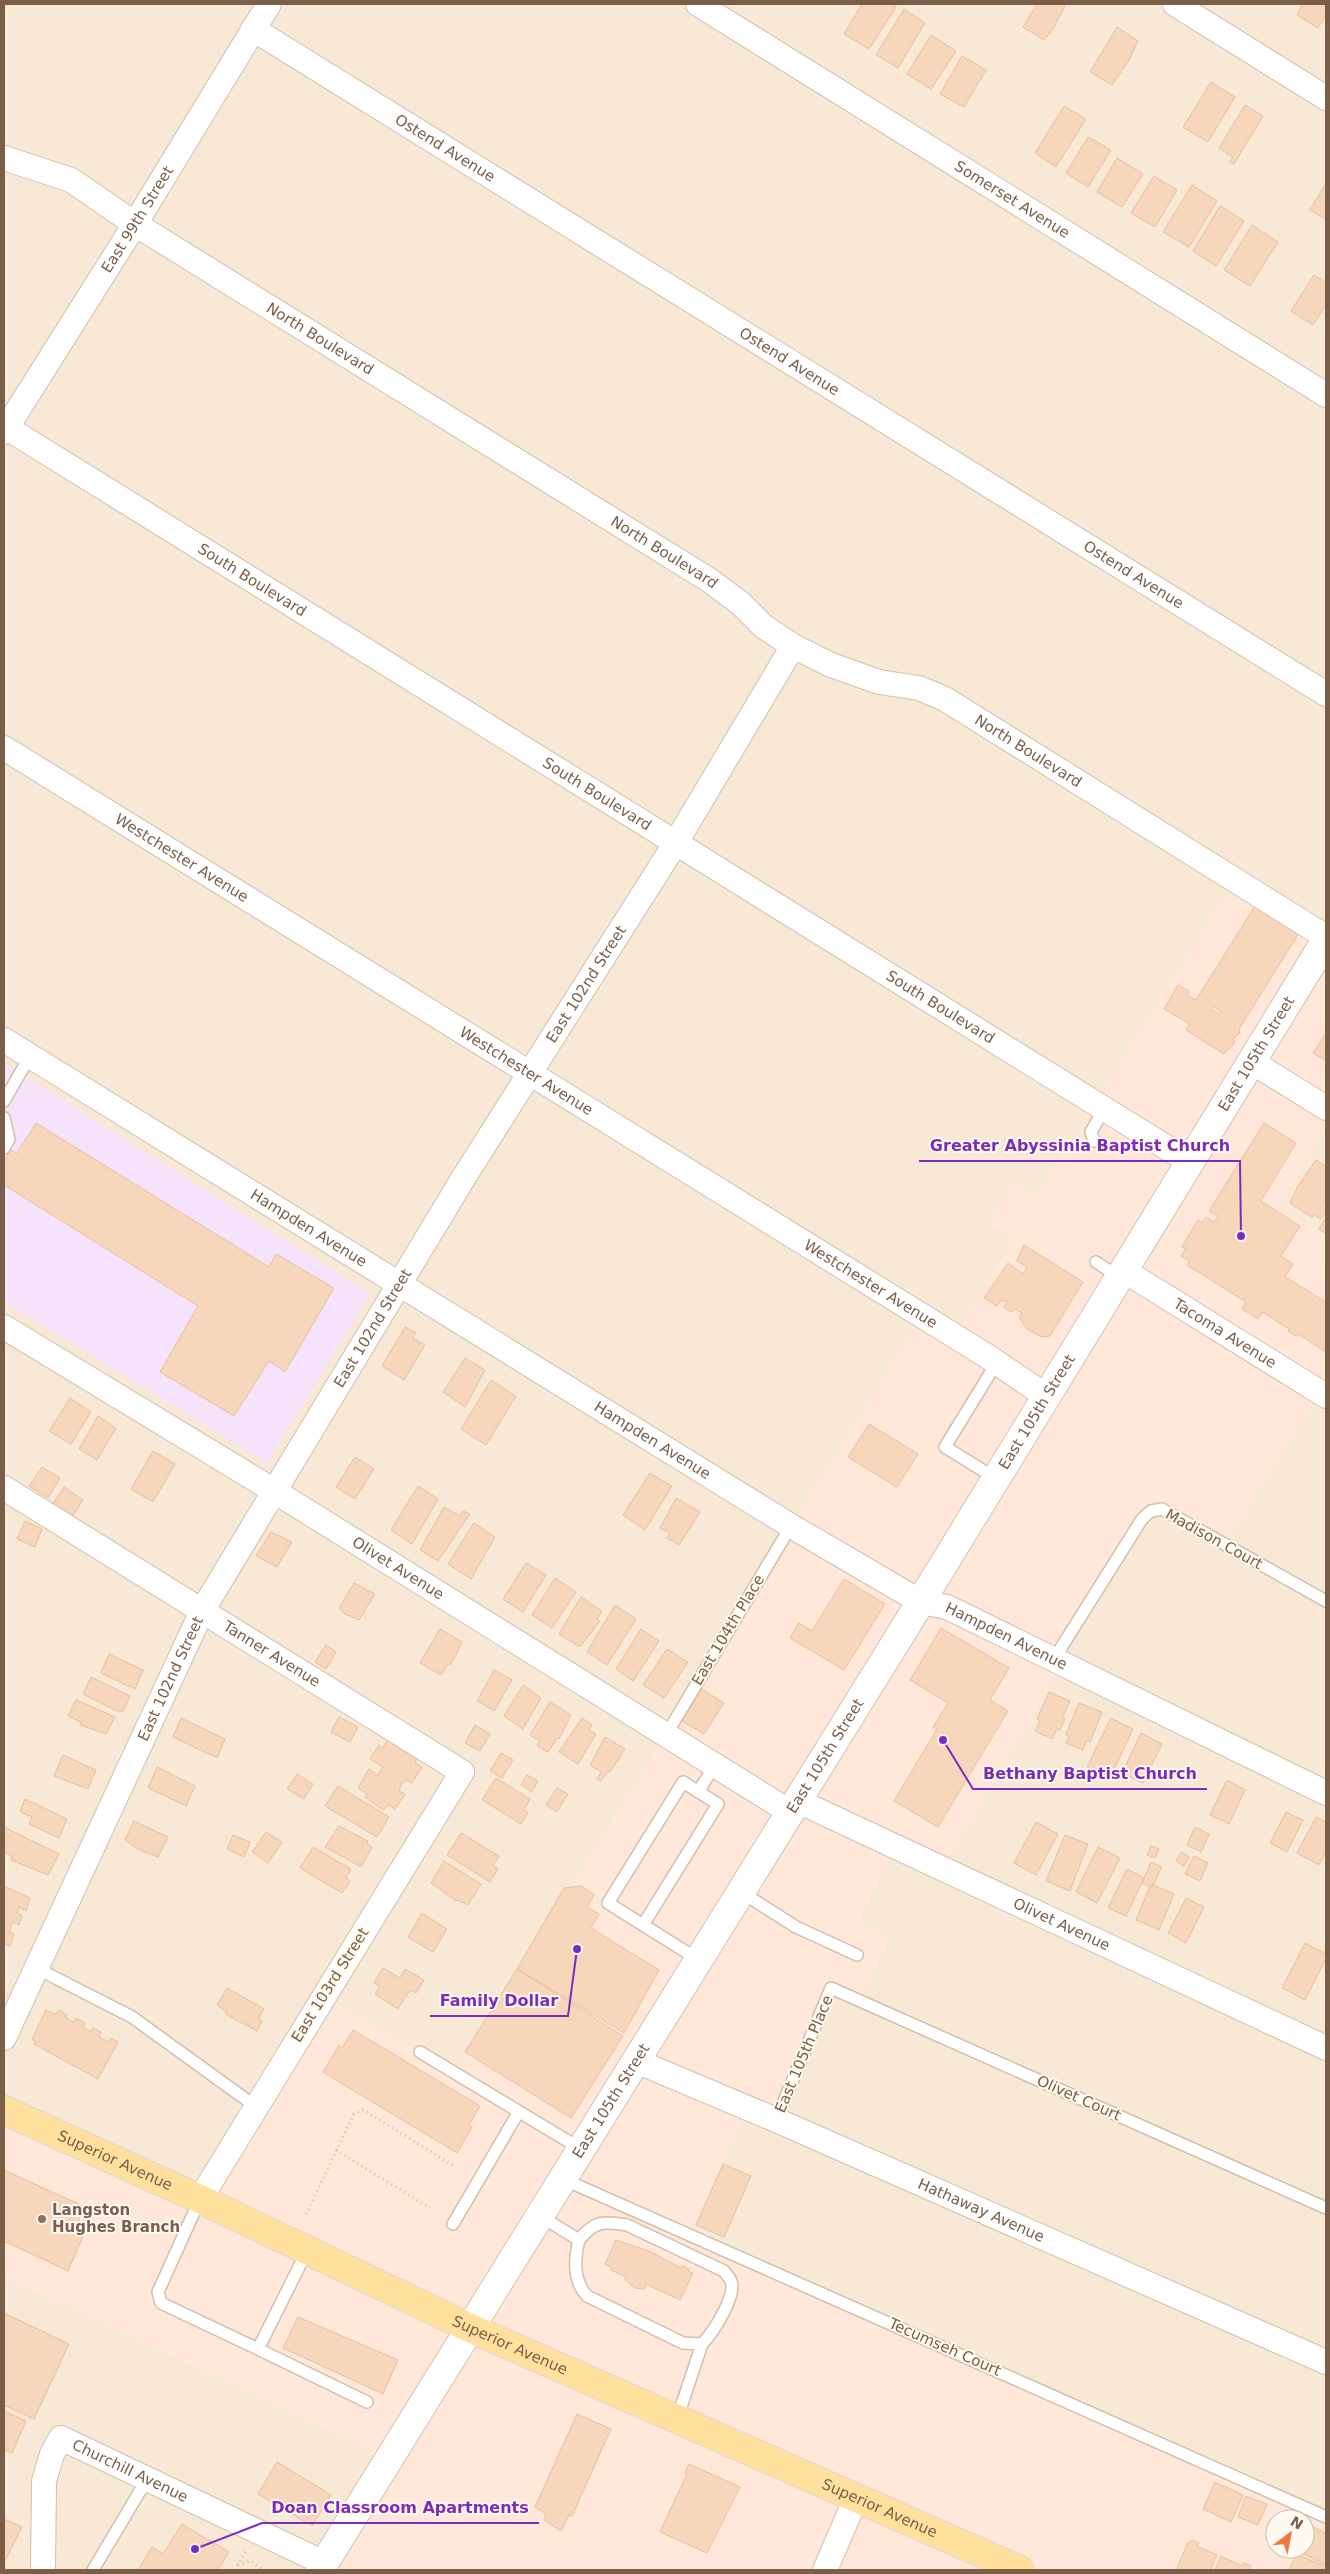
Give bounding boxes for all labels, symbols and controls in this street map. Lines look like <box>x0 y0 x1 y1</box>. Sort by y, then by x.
street label: Ostend Avenue <box>392 110 498 186</box>
street label: Somerset Avenue <box>951 157 1073 242</box>
street label: East 99th Street <box>98 163 177 276</box>
street label: North Boulevard <box>263 299 377 379</box>
street label: Ostend Avenue <box>736 324 843 399</box>
street label: North Boulevard <box>607 512 721 592</box>
street label: Ostend Avenue <box>1080 537 1187 613</box>
street label: South Boulevard <box>195 540 310 620</box>
street label: North Boulevard <box>971 711 1085 791</box>
street label: South Boulevard <box>540 754 655 834</box>
street label: Westchester Avenue <box>112 810 252 906</box>
street label: East 102nd Street <box>542 922 630 1046</box>
street label: South Boulevard <box>883 967 998 1048</box>
street label: East 105th Street <box>1214 993 1298 1115</box>
street label: Westchester Avenue <box>456 1023 596 1119</box>
callout: Greater Abyssinia Baptist Church <box>919 1130 1240 1161</box>
text: Greater Abyssinia Baptist Church <box>930 1136 1230 1155</box>
street label: Hampden Avenue <box>247 1185 370 1271</box>
street label: Westchester Avenue <box>801 1236 941 1332</box>
street label: East 102nd Street <box>330 1266 415 1391</box>
street label: Tacoma Avenue <box>1169 1294 1280 1372</box>
street label: East 105th Street <box>995 1351 1079 1473</box>
street label: Hampden Avenue <box>591 1398 714 1483</box>
street label: Madison Court <box>1162 1505 1266 1573</box>
street label: Olivet Avenue <box>349 1533 447 1603</box>
street label: East 104th Place <box>688 1571 768 1689</box>
street label: Hampden Avenue <box>942 1599 1070 1674</box>
street label: East 102nd Street <box>134 1613 207 1744</box>
street label: Tanner Avenue <box>219 1617 324 1691</box>
street label: East 105th Street <box>783 1695 868 1817</box>
callout: Bethany Baptist Church <box>973 1758 1207 1789</box>
text: Bethany Baptist Church <box>983 1764 1197 1783</box>
street label: Olivet Avenue <box>1010 1894 1113 1955</box>
street label: East 103rd Street <box>288 1924 373 2046</box>
callout: Family Dollar <box>430 1985 568 2016</box>
text: Family Dollar <box>440 1991 558 2010</box>
street label: East 105th Place <box>771 1993 837 2115</box>
street label: East 105th Street <box>569 2040 653 2162</box>
street label: Olivet Court <box>1034 2071 1124 2125</box>
street label: Superior Avenue <box>55 2127 175 2194</box>
street label: Hathaway Avenue <box>915 2175 1047 2246</box>
place label: Langston Hughes Branch <box>52 2201 180 2236</box>
marker: Langston Hughes Branch <box>36 2213 48 2225</box>
street label: Superior Avenue <box>449 2312 570 2379</box>
street label: Tecumseh Court <box>885 2314 1004 2380</box>
street label: Churchill Avenue <box>69 2436 191 2506</box>
street label: Superior Avenue <box>819 2475 940 2541</box>
callout: Doan Classroom Apartments <box>262 2492 539 2523</box>
text: Doan Classroom Apartments <box>271 2498 529 2517</box>
north arrow <box>1265 2509 1315 2559</box>
text: N <box>1288 2513 1306 2533</box>

